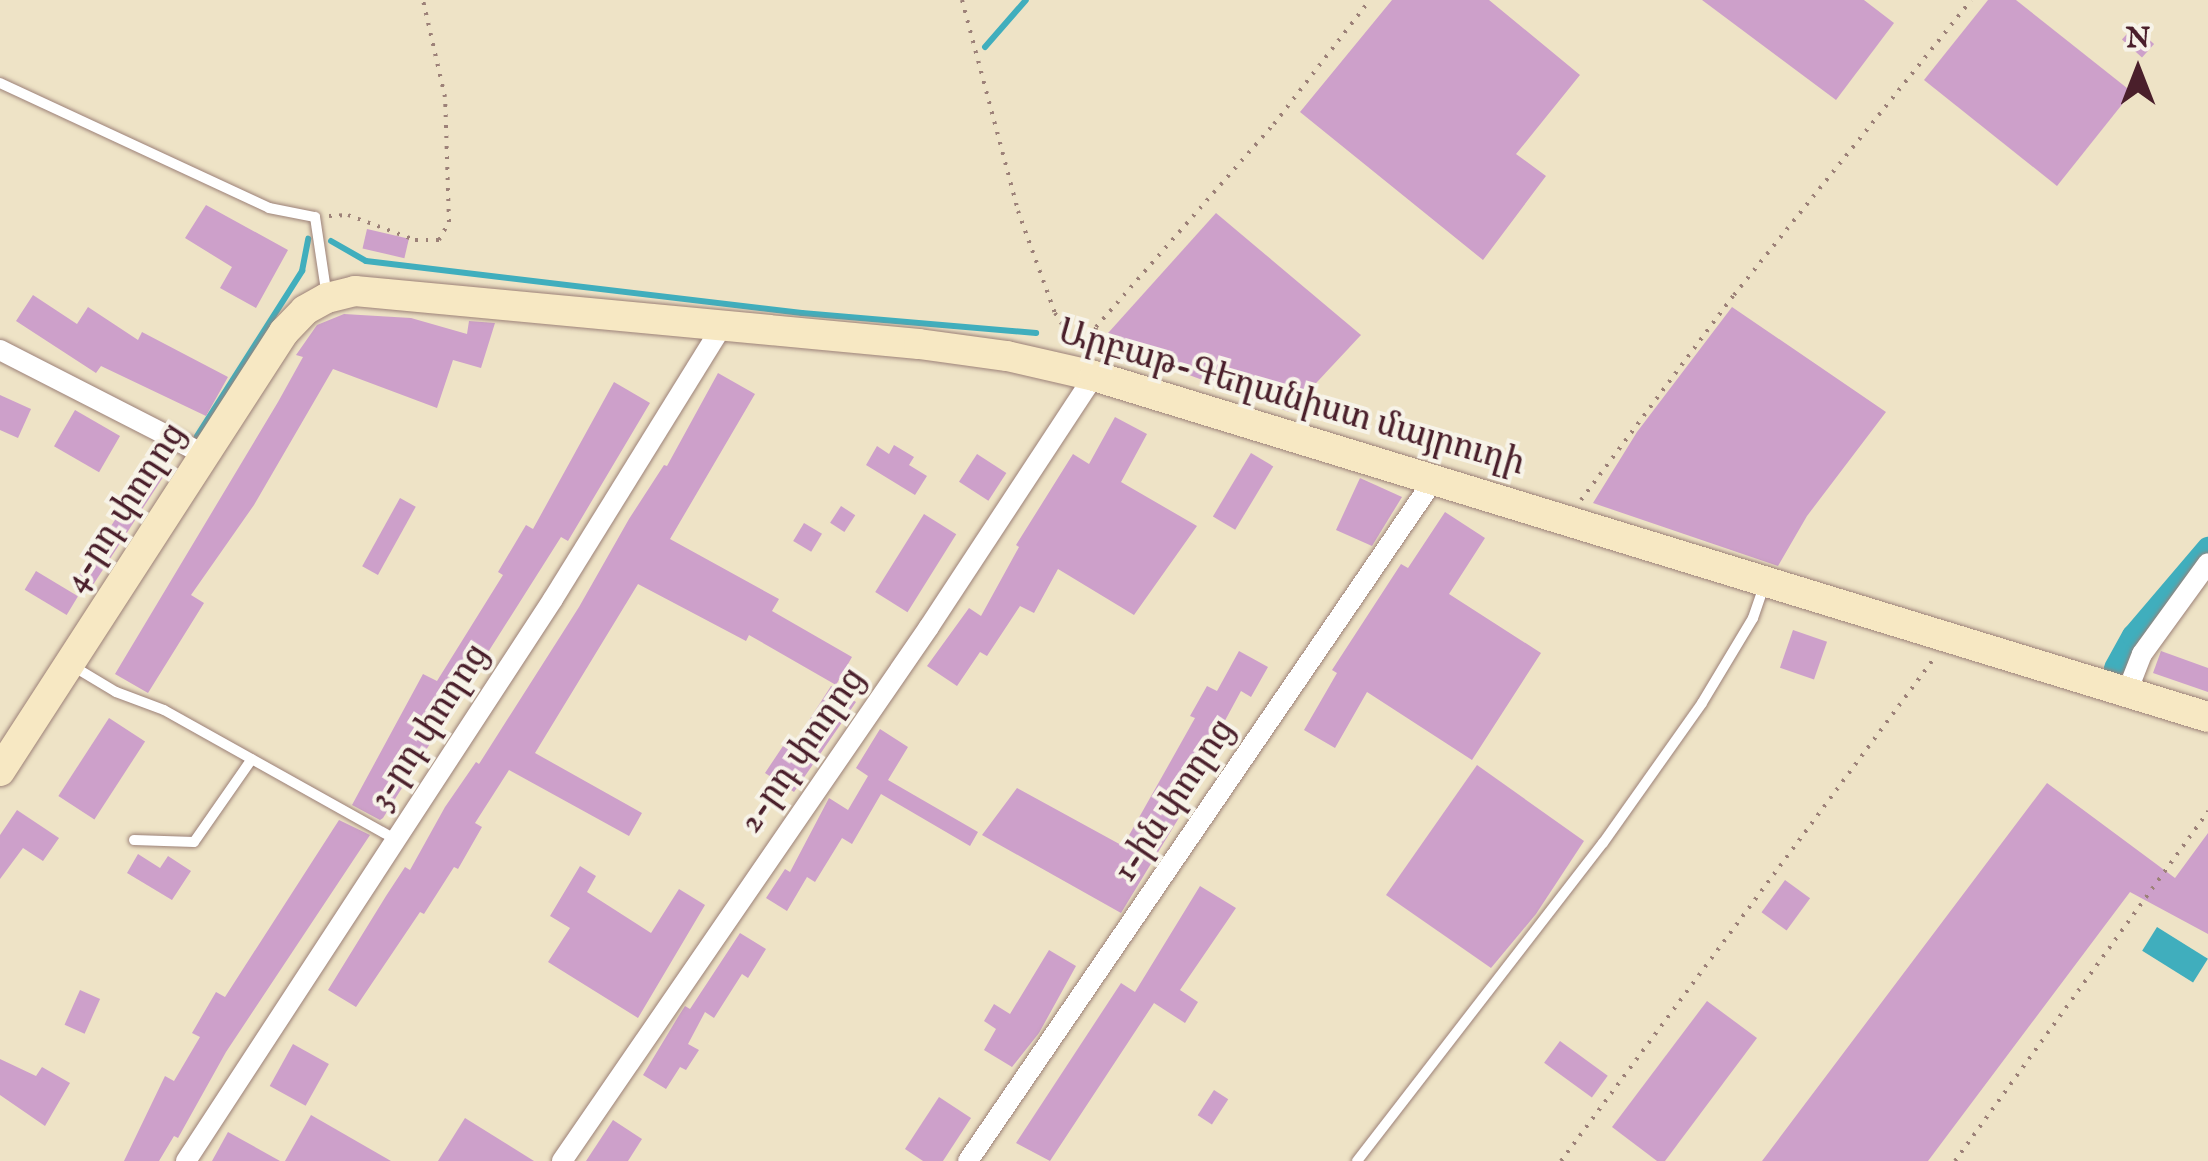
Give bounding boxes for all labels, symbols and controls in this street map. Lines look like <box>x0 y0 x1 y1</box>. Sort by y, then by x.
north arrow <box>2088 20 2188 120</box>
text: N <box>2126 22 2150 57</box>
street label: Արբաթ-Գեղանիստ մայրուղի <box>1053 312 1529 486</box>
street label: 4-րդ փողոց <box>56 416 196 600</box>
street label: 3-րդ փողոց <box>361 636 499 818</box>
street label: 2-րդ փողոց <box>731 660 875 842</box>
street label: 1-ին փողոց <box>1105 711 1245 891</box>

